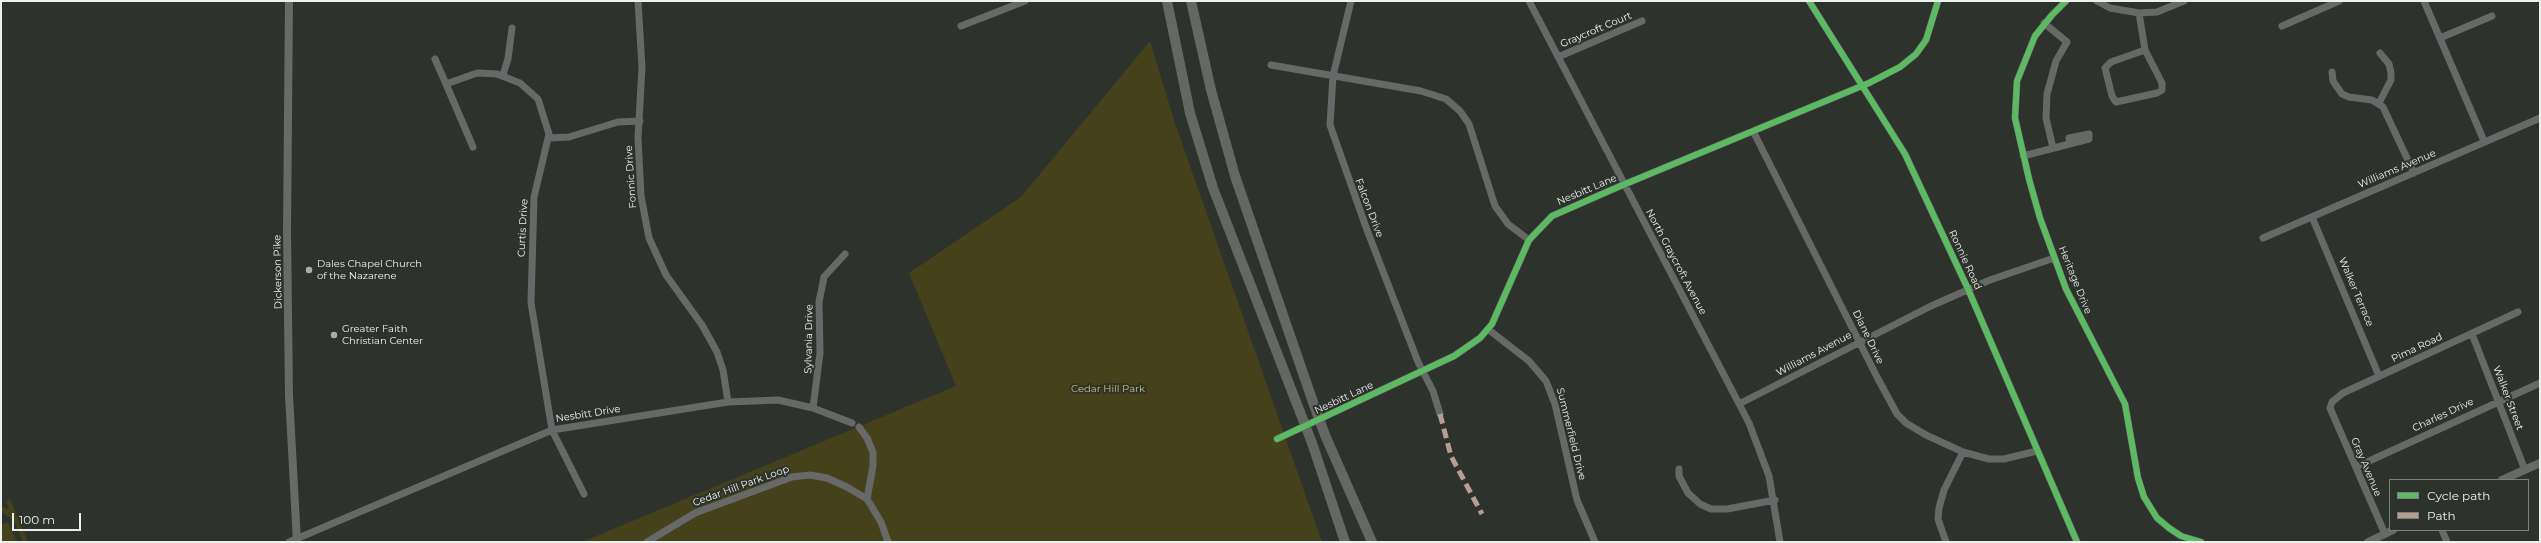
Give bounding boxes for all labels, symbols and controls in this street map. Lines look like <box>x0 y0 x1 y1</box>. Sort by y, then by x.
street label: Graycroft Court <box>1559 10 1633 50</box>
street label: Fonnic Drive <box>623 145 639 209</box>
street label: Williams Avenue <box>2356 147 2438 191</box>
street label: Nesbitt Lane <box>1555 172 1619 208</box>
street label: Falcon Drive <box>1352 177 1386 239</box>
street label: Curtis Drive <box>515 199 531 257</box>
street label: North Graycroft Avenue <box>1643 207 1709 317</box>
street label: Ronnie Road <box>1946 228 1984 292</box>
street label: Dickerson Pike <box>271 235 285 309</box>
street label: Heritage Drive <box>2056 244 2094 316</box>
street label: Walker Terrace <box>2336 256 2376 328</box>
place label: Dales Chapel Church of the Nazarene <box>317 258 422 282</box>
marker: Dales Chapel Church of the Nazarene <box>304 265 314 275</box>
street label: Sylvania Drive <box>802 304 816 374</box>
street label: Diane Drive <box>1850 308 1886 366</box>
place label: Greater Faith Christian Center <box>342 323 423 346</box>
street label: Williams Avenue <box>1774 329 1854 379</box>
marker: Greater Faith Christian Center <box>329 330 339 340</box>
street label: Pima Road <box>2389 331 2445 365</box>
street label: Walker Street <box>2490 364 2526 432</box>
street label: Nesbitt Lane <box>1313 379 1375 417</box>
park label: Cedar Hill Park <box>1071 383 1145 395</box>
street label: Summerfield Drive <box>1554 387 1588 481</box>
street label: Charles Drive <box>2411 396 2475 434</box>
street label: Nesbitt Drive <box>555 403 621 425</box>
street label: Gray Avenue <box>2348 436 2384 498</box>
street label: Cedar Hill Park Loop <box>691 463 791 509</box>
legend <box>2389 479 2529 531</box>
text: Cycle path <box>2427 488 2490 503</box>
scale bar <box>14 505 83 531</box>
text: Path <box>2427 508 2456 523</box>
text: 100 m <box>19 512 55 527</box>

